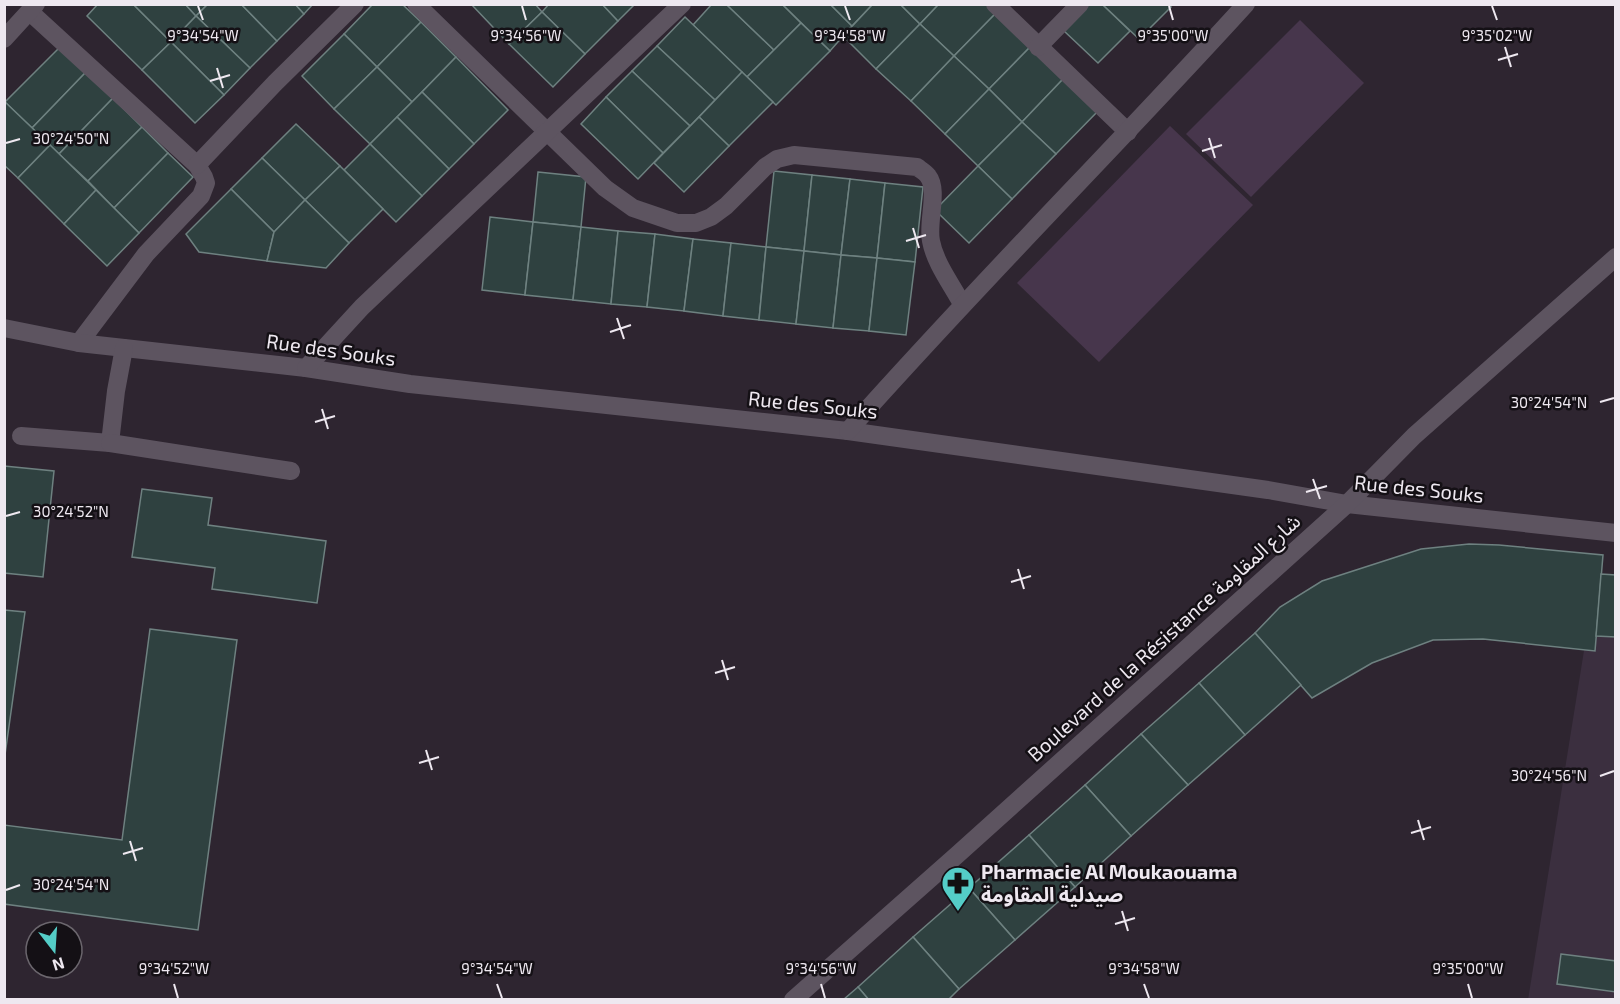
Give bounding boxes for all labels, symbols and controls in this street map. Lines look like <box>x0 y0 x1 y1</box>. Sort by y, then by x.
text: 9°34'54"W <box>167 26 239 44</box>
text: 9°34'56"W <box>491 26 561 44</box>
text: 9°34'58"W <box>814 26 886 44</box>
text: 9°35'00"W <box>1137 26 1209 44</box>
text: 9°35'02"W <box>1462 26 1532 44</box>
text: 30°24'50"N <box>33 129 109 147</box>
street label: Rue des Souks <box>265 328 397 370</box>
street label: Rue des Souks <box>747 385 879 423</box>
text: 30°24'54"N <box>1511 393 1587 411</box>
street label: Rue des Souks <box>1353 469 1485 507</box>
text: 30°24'52"N <box>33 502 109 520</box>
street label: Boulevard de la Résistance شارع المقاومة <box>1022 508 1307 769</box>
text: 30°24'56"N <box>1511 766 1587 784</box>
place label: Pharmacie Al Moukaouama صيدلية المقاومة <box>981 859 1237 907</box>
pharmacy icon: Pharmacie Al Moukaouama صيدلية المقاومة <box>940 865 976 912</box>
text: 30°24'54"N <box>33 875 109 893</box>
north arrow <box>24 920 84 980</box>
text: N <box>50 954 67 976</box>
text: 9°34'52"W <box>139 959 209 977</box>
text: 9°34'54"W <box>461 959 533 977</box>
text: 9°34'56"W <box>786 959 856 977</box>
text: 9°34'58"W <box>1108 959 1180 977</box>
text: 9°35'00"W <box>1432 959 1504 977</box>

